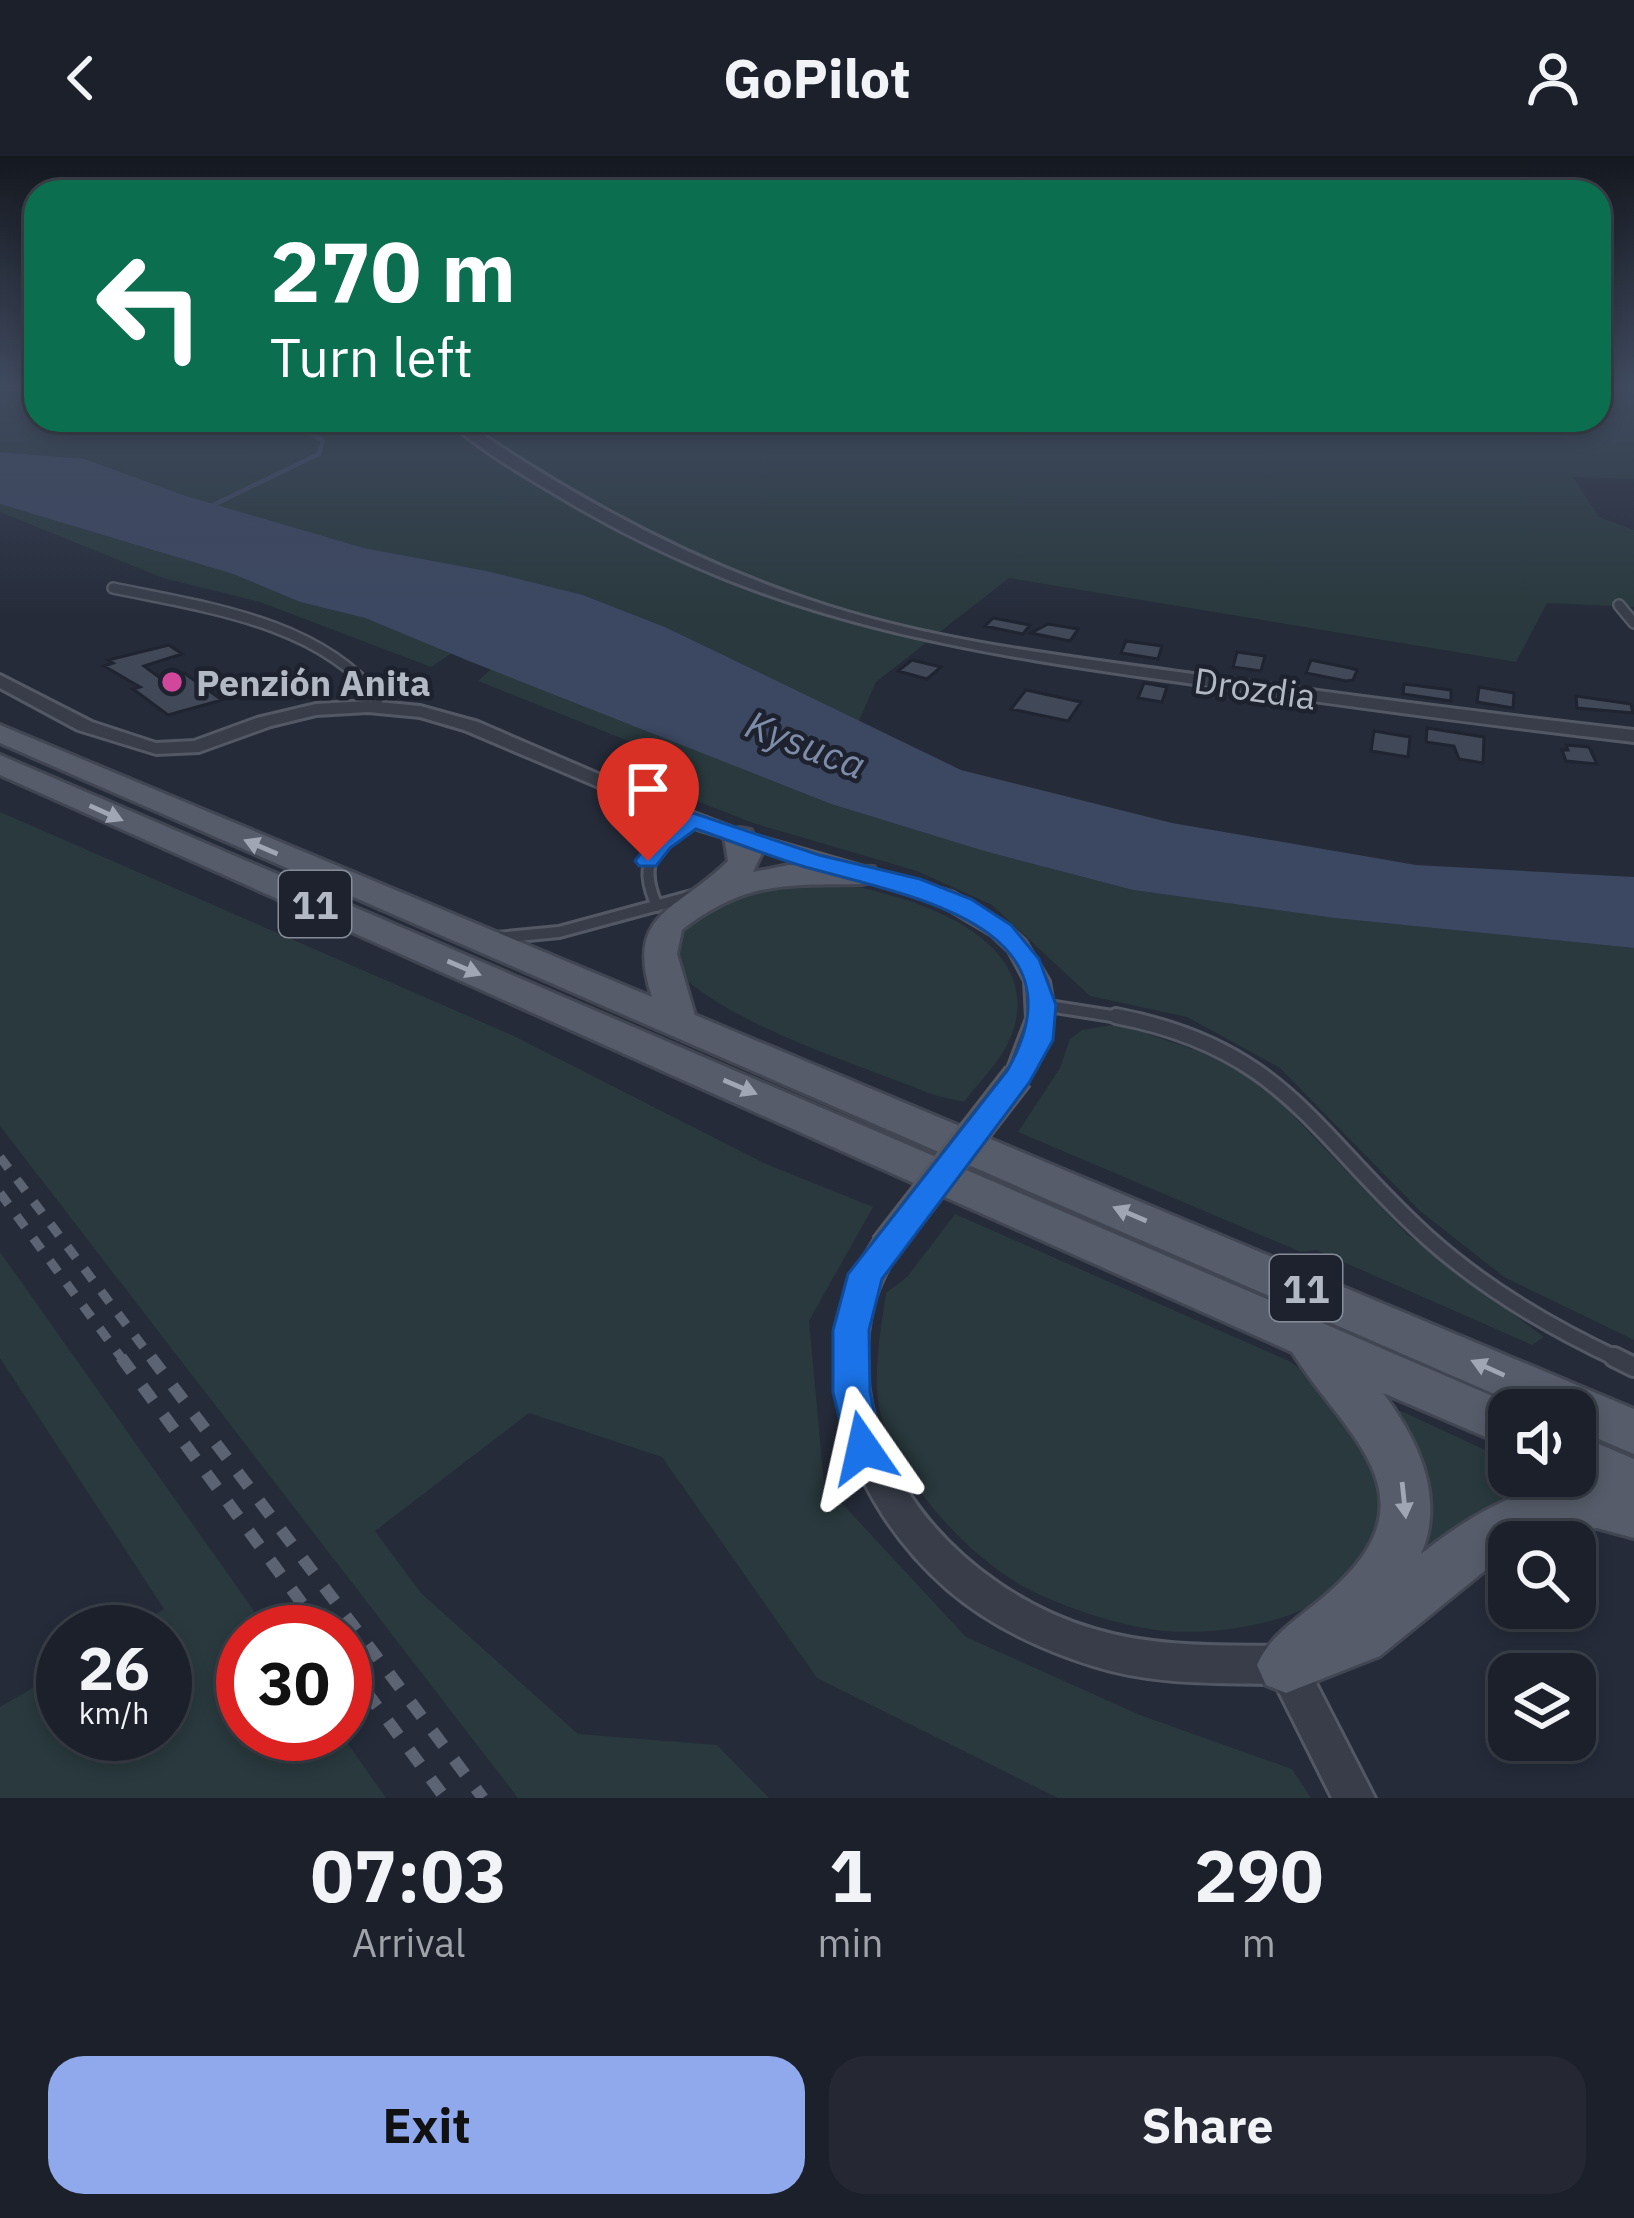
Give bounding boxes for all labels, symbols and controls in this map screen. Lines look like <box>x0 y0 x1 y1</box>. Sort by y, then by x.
text: GoPilot <box>723 43 911 113</box>
icon: back <box>48 45 114 111</box>
icon: person <box>1520 45 1586 111</box>
text: 270 m <box>270 216 516 325</box>
icon: left <box>72 228 228 384</box>
text: Turn left <box>270 322 473 392</box>
street label: Drozdia <box>1191 656 1319 720</box>
place label: Penzión Anita <box>196 659 430 706</box>
marker: Penzión Anita <box>159 669 185 695</box>
water label: Kysuca <box>739 698 873 790</box>
pin <box>597 738 699 861</box>
icon: arrive <box>615 756 681 822</box>
one-way arrow <box>89 804 124 824</box>
one-way arrow <box>243 837 279 856</box>
road number: 11 <box>279 871 351 937</box>
one-way arrow <box>447 959 482 979</box>
one-way arrow <box>722 1078 757 1098</box>
one-way arrow <box>1112 1204 1148 1223</box>
road number: 11 <box>1270 1255 1342 1321</box>
one-way arrow <box>1471 1358 1506 1378</box>
position arrow <box>800 1385 926 1511</box>
map controls <box>1488 1389 1596 1761</box>
button: sound <box>1488 1389 1596 1497</box>
one-way arrow <box>1394 1482 1413 1519</box>
button: search <box>1488 1521 1596 1629</box>
speed limit sign: 30 <box>216 1605 372 1761</box>
text: 26 <box>78 1628 150 1707</box>
button: layers <box>1488 1653 1596 1761</box>
text: km/h <box>79 1693 149 1732</box>
text: 07:03 <box>310 1828 507 1922</box>
text: 1 <box>829 1828 872 1922</box>
text: 290 <box>1194 1828 1324 1922</box>
text: Arrival <box>352 1917 466 1968</box>
text: min <box>818 1917 883 1968</box>
text: m <box>1242 1917 1276 1968</box>
button: Exit <box>48 2056 805 2194</box>
button: Share <box>829 2056 1586 2194</box>

